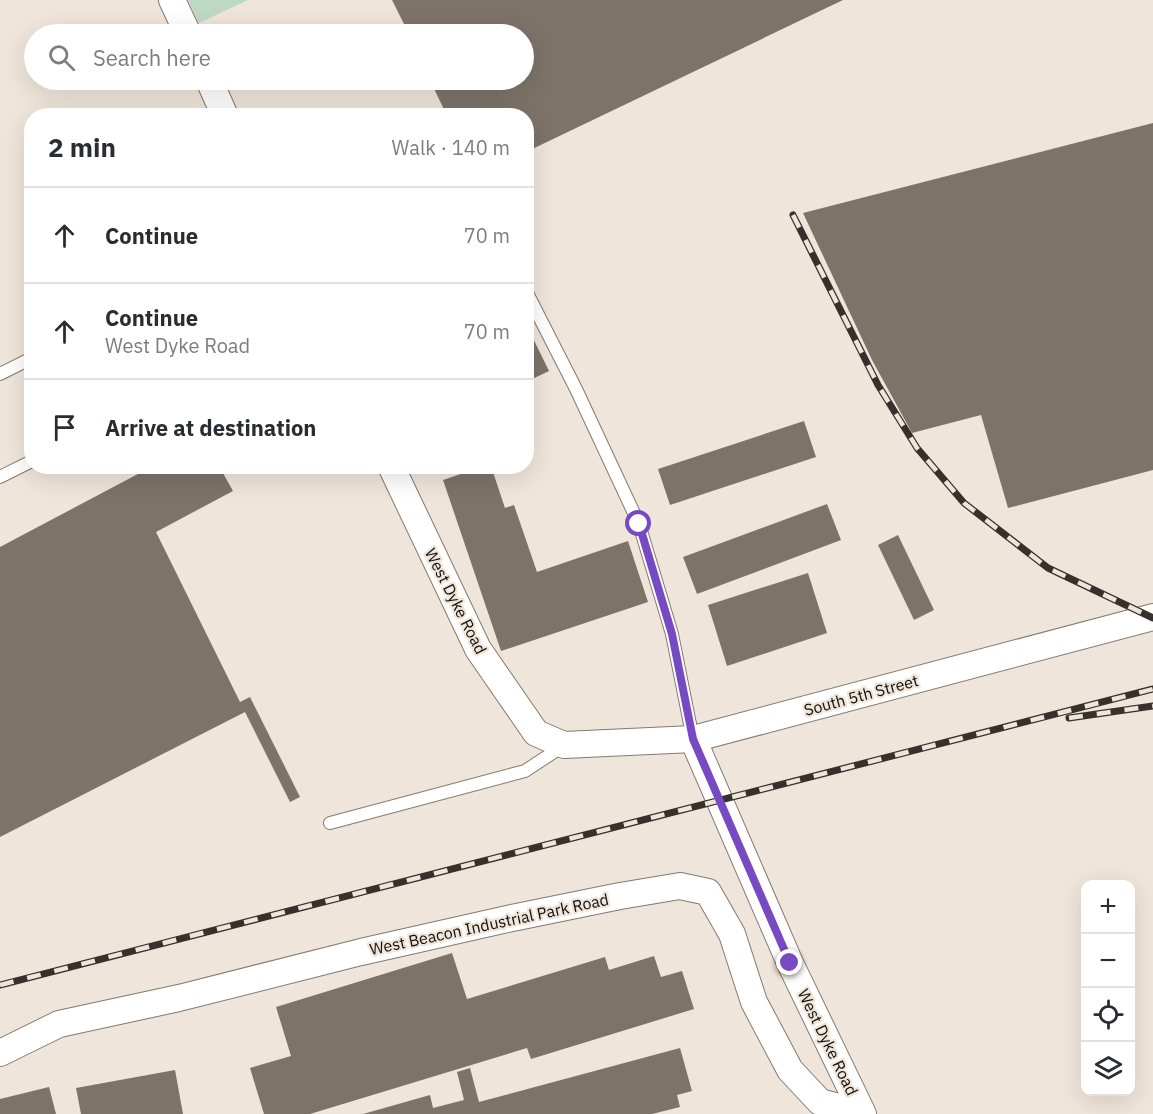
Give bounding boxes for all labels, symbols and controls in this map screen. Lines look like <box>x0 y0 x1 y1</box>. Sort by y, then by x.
search box <box>24 24 534 90</box>
icon: search <box>45 41 78 74</box>
text: Search here <box>93 43 211 72</box>
text: 2 min <box>48 130 116 164</box>
text: Walk · 140 m <box>392 134 510 161</box>
icon: ahead <box>48 219 81 252</box>
text: Continue <box>105 221 198 250</box>
text: 70 m <box>464 222 510 249</box>
text: Continue <box>105 303 198 332</box>
icon: ahead <box>48 315 81 348</box>
text: 70 m <box>464 318 510 345</box>
text: West Dyke Road <box>105 332 250 359</box>
icon: arrive <box>48 411 81 444</box>
text: Arrive at destination <box>105 413 316 442</box>
route start <box>625 510 651 536</box>
street label: West Dyke Road <box>421 545 491 657</box>
street label: South 5th Street <box>802 670 920 720</box>
map controls <box>1081 880 1135 1096</box>
button: + <box>1081 880 1135 934</box>
street label: West Beacon Industrial Park Road <box>368 889 610 959</box>
button: − <box>1081 934 1135 988</box>
route end <box>776 949 802 975</box>
street label: West Dyke Road <box>794 985 862 1099</box>
button: locate <box>1081 988 1135 1042</box>
button: layers <box>1081 1042 1135 1096</box>

